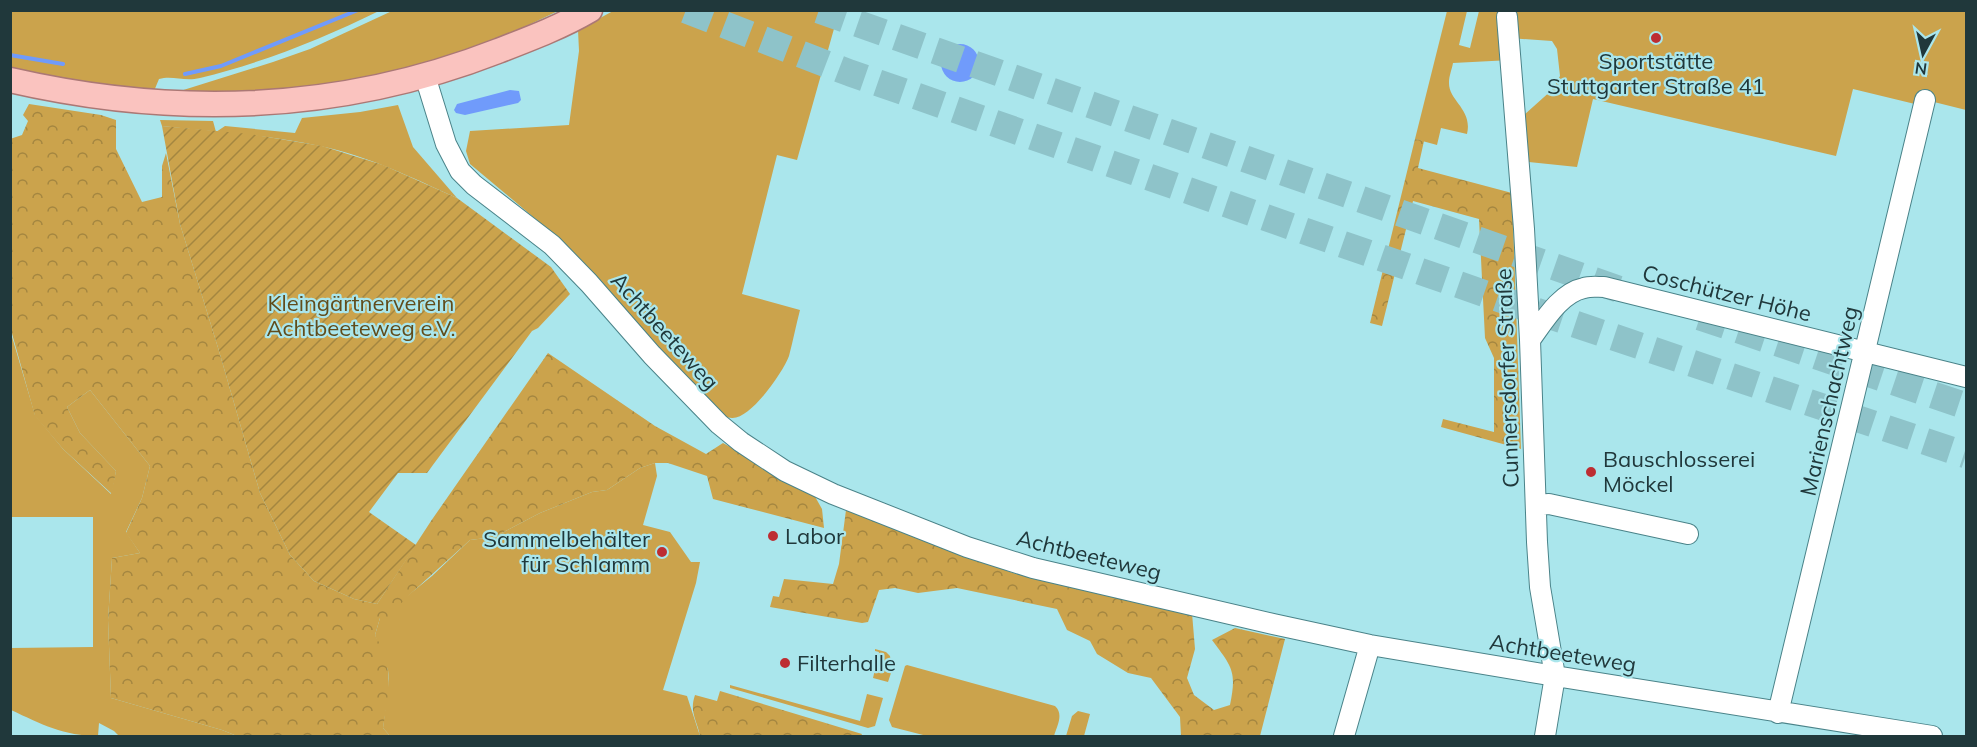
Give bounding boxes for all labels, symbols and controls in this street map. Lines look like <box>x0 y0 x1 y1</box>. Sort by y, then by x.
north arrow <box>1893 24 1953 84</box>
marker: Sportstätte Stuttgarter Straße 41 <box>1649 31 1663 45</box>
place label: Sportstätte Stuttgarter Straße 41 <box>1547 47 1765 100</box>
text: N <box>1914 58 1928 80</box>
street label: Coschützer Höhe <box>1640 258 1814 328</box>
street label: Achtbeeteweg <box>605 267 725 395</box>
street label: Cunnersdorfer Straße <box>1489 268 1525 488</box>
park label: Kleingärtnerverein Achtbeeteweg e.V. <box>266 289 456 342</box>
street label: Marienschachtweg <box>1794 303 1864 499</box>
place label: Bauschlosserei Möckel <box>1603 445 1755 498</box>
marker: Bauschlosserei Möckel <box>1584 465 1598 479</box>
place label: Labor <box>785 522 844 550</box>
street label: Achtbeeteweg <box>1014 523 1164 587</box>
place label: Sammelbehälter für Schlamm <box>483 525 650 578</box>
marker: Labor <box>766 529 780 543</box>
marker: Sammelbehälter für Schlamm <box>655 545 669 559</box>
street label: Achtbeeteweg <box>1488 628 1638 678</box>
place label: Filterhalle <box>797 649 896 677</box>
marker: Filterhalle <box>778 656 792 670</box>

